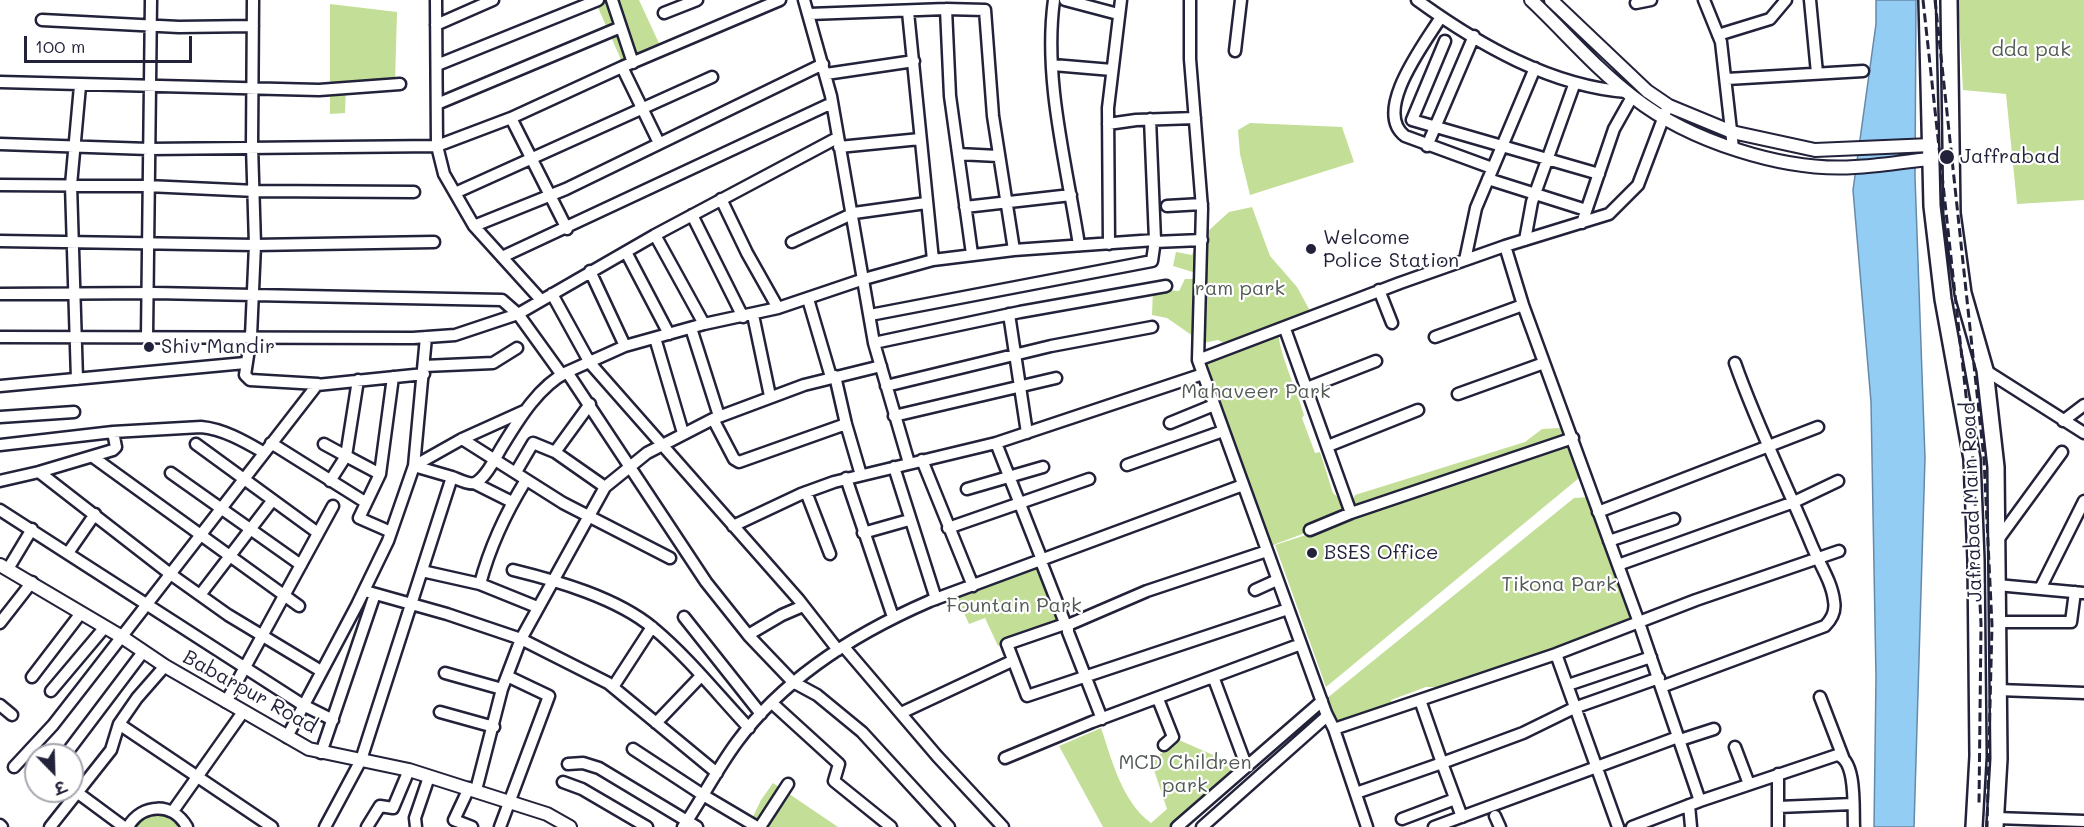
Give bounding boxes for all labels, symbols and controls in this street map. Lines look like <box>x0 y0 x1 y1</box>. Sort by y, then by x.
scale bar <box>27 24 195 62</box>
text: 100 m <box>35 34 85 58</box>
park label: dda pak <box>1991 38 2071 62</box>
place label: Jaffrabad <box>1960 145 2059 169</box>
marker: Jaffrabad <box>1938 148 1956 166</box>
place label: Welcome Police Station <box>1323 226 1459 273</box>
marker: Welcome Police Station <box>1304 242 1318 256</box>
park label: ram park <box>1195 277 1285 301</box>
place label: Shiv Mandir <box>161 335 275 359</box>
marker: Shiv Mandir <box>142 340 156 354</box>
park label: Mahaveer Park <box>1181 380 1331 404</box>
street label: Jafrabad Main Road <box>1957 402 1987 602</box>
place label: BSES Office <box>1324 541 1438 565</box>
marker: BSES Office <box>1305 546 1319 560</box>
park label: Tikona Park <box>1501 573 1617 597</box>
park label: Fountain Park <box>946 594 1082 618</box>
street label: Babarpur Road <box>179 645 321 739</box>
north arrow <box>24 743 84 803</box>
park label: MCD Children park <box>1118 751 1252 798</box>
text: उ <box>51 776 69 800</box>

